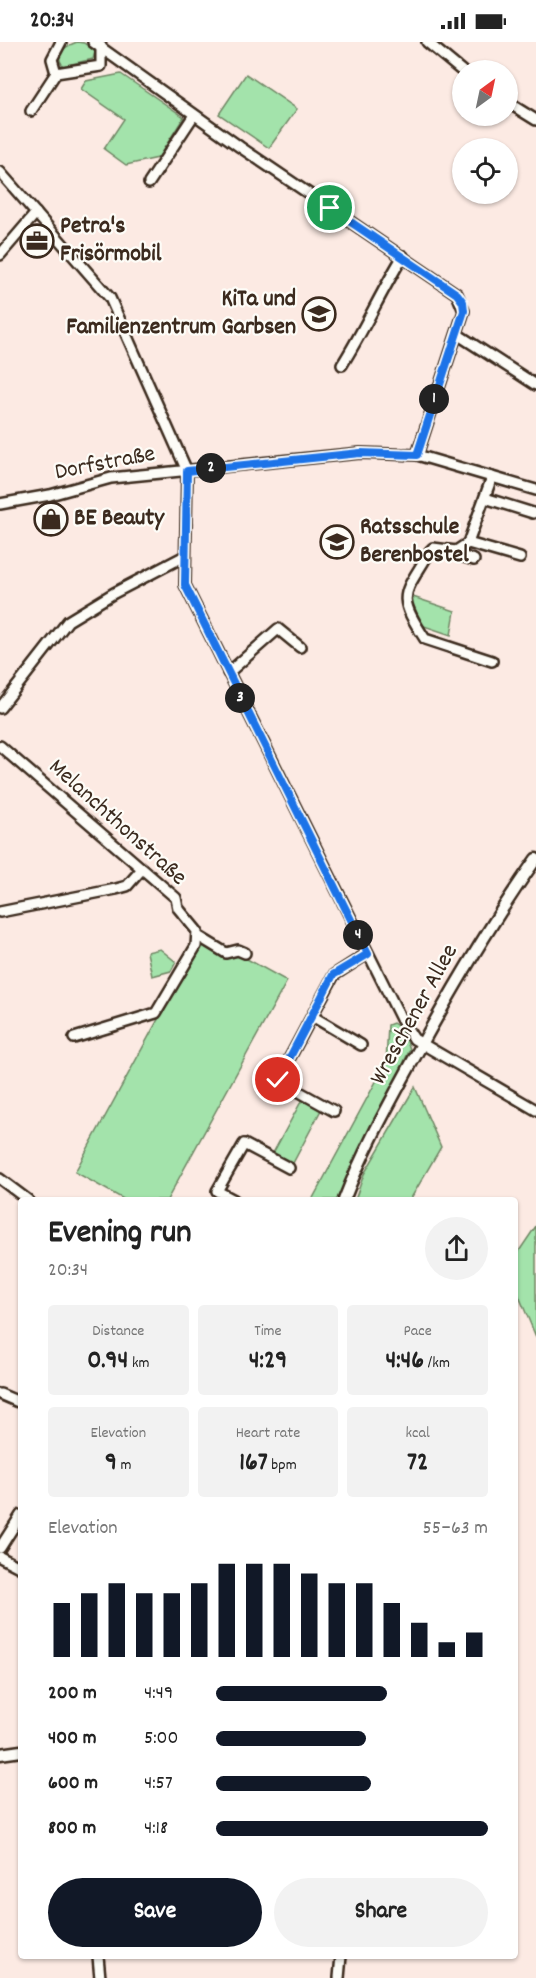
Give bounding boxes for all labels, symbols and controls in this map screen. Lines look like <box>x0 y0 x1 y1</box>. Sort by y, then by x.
text: 20:34 <box>30 6 74 37</box>
north arrow <box>452 60 518 126</box>
map controls <box>452 60 518 204</box>
button: locate <box>452 138 518 204</box>
pin <box>304 182 355 233</box>
icon: arrive <box>313 191 346 224</box>
place label: Petra's Frisörmobil <box>60 210 162 272</box>
office icon: Petra's Frisörmobil <box>19 223 55 259</box>
place label: KiTa und Familienzentrum Garbsen <box>66 283 296 345</box>
school or university icon: KiTa und Familienzentrum Garbsen <box>301 296 337 332</box>
pin: 1 <box>419 384 449 414</box>
text: 1 <box>432 387 436 410</box>
street label: Dorfstraße <box>52 438 158 490</box>
pin: 2 <box>196 453 226 483</box>
text: 2 <box>208 456 215 479</box>
shop icon: BE Beauty <box>33 501 69 537</box>
place label: BE Beauty <box>74 502 165 536</box>
place label: Ratsschule Berenbostel <box>360 511 469 573</box>
school or university icon: Ratsschule Berenbostel <box>319 524 355 560</box>
pin: 3 <box>225 683 255 713</box>
text: 3 <box>236 686 244 709</box>
street label: Melanchthonstraße <box>40 751 194 895</box>
pin: 4 <box>343 920 373 950</box>
text: 4 <box>355 923 361 946</box>
street label: Wreschener Allee <box>362 938 468 1092</box>
pin <box>252 1054 303 1105</box>
icon: check <box>261 1063 294 1096</box>
text: Evening run <box>48 1211 192 1258</box>
button: share <box>425 1217 488 1280</box>
text: 20:34 <box>48 1257 88 1285</box>
text: Distance <box>92 1320 144 1343</box>
text: Time <box>254 1320 282 1343</box>
text: Pace <box>404 1320 432 1343</box>
text: 0.94 <box>87 1343 128 1380</box>
text: 4:29 <box>249 1343 287 1380</box>
text: 4:46 <box>385 1343 424 1380</box>
text: km <box>128 1352 150 1375</box>
text: /km <box>424 1352 450 1375</box>
text: Elevation <box>91 1422 146 1445</box>
text: Heart rate <box>236 1422 300 1445</box>
text: kcal <box>406 1422 430 1445</box>
text: 9 <box>105 1445 117 1482</box>
text: 167 <box>239 1445 268 1482</box>
text: 72 <box>407 1445 428 1482</box>
text: m <box>117 1454 132 1477</box>
text: bpm <box>268 1454 297 1477</box>
text: Elevation <box>48 1515 118 1543</box>
text: 55–63 m <box>423 1515 488 1543</box>
text: 200 m <box>48 1680 97 1708</box>
text: 4:49 <box>144 1680 173 1708</box>
text: 400 m <box>48 1725 96 1753</box>
text: 5:00 <box>144 1725 178 1753</box>
text: 600 m <box>48 1770 98 1798</box>
text: 4:57 <box>144 1770 173 1798</box>
text: 800 m <box>48 1815 96 1843</box>
text: 4:18 <box>144 1815 168 1843</box>
button: Save <box>48 1878 262 1947</box>
button: Share <box>274 1878 488 1947</box>

